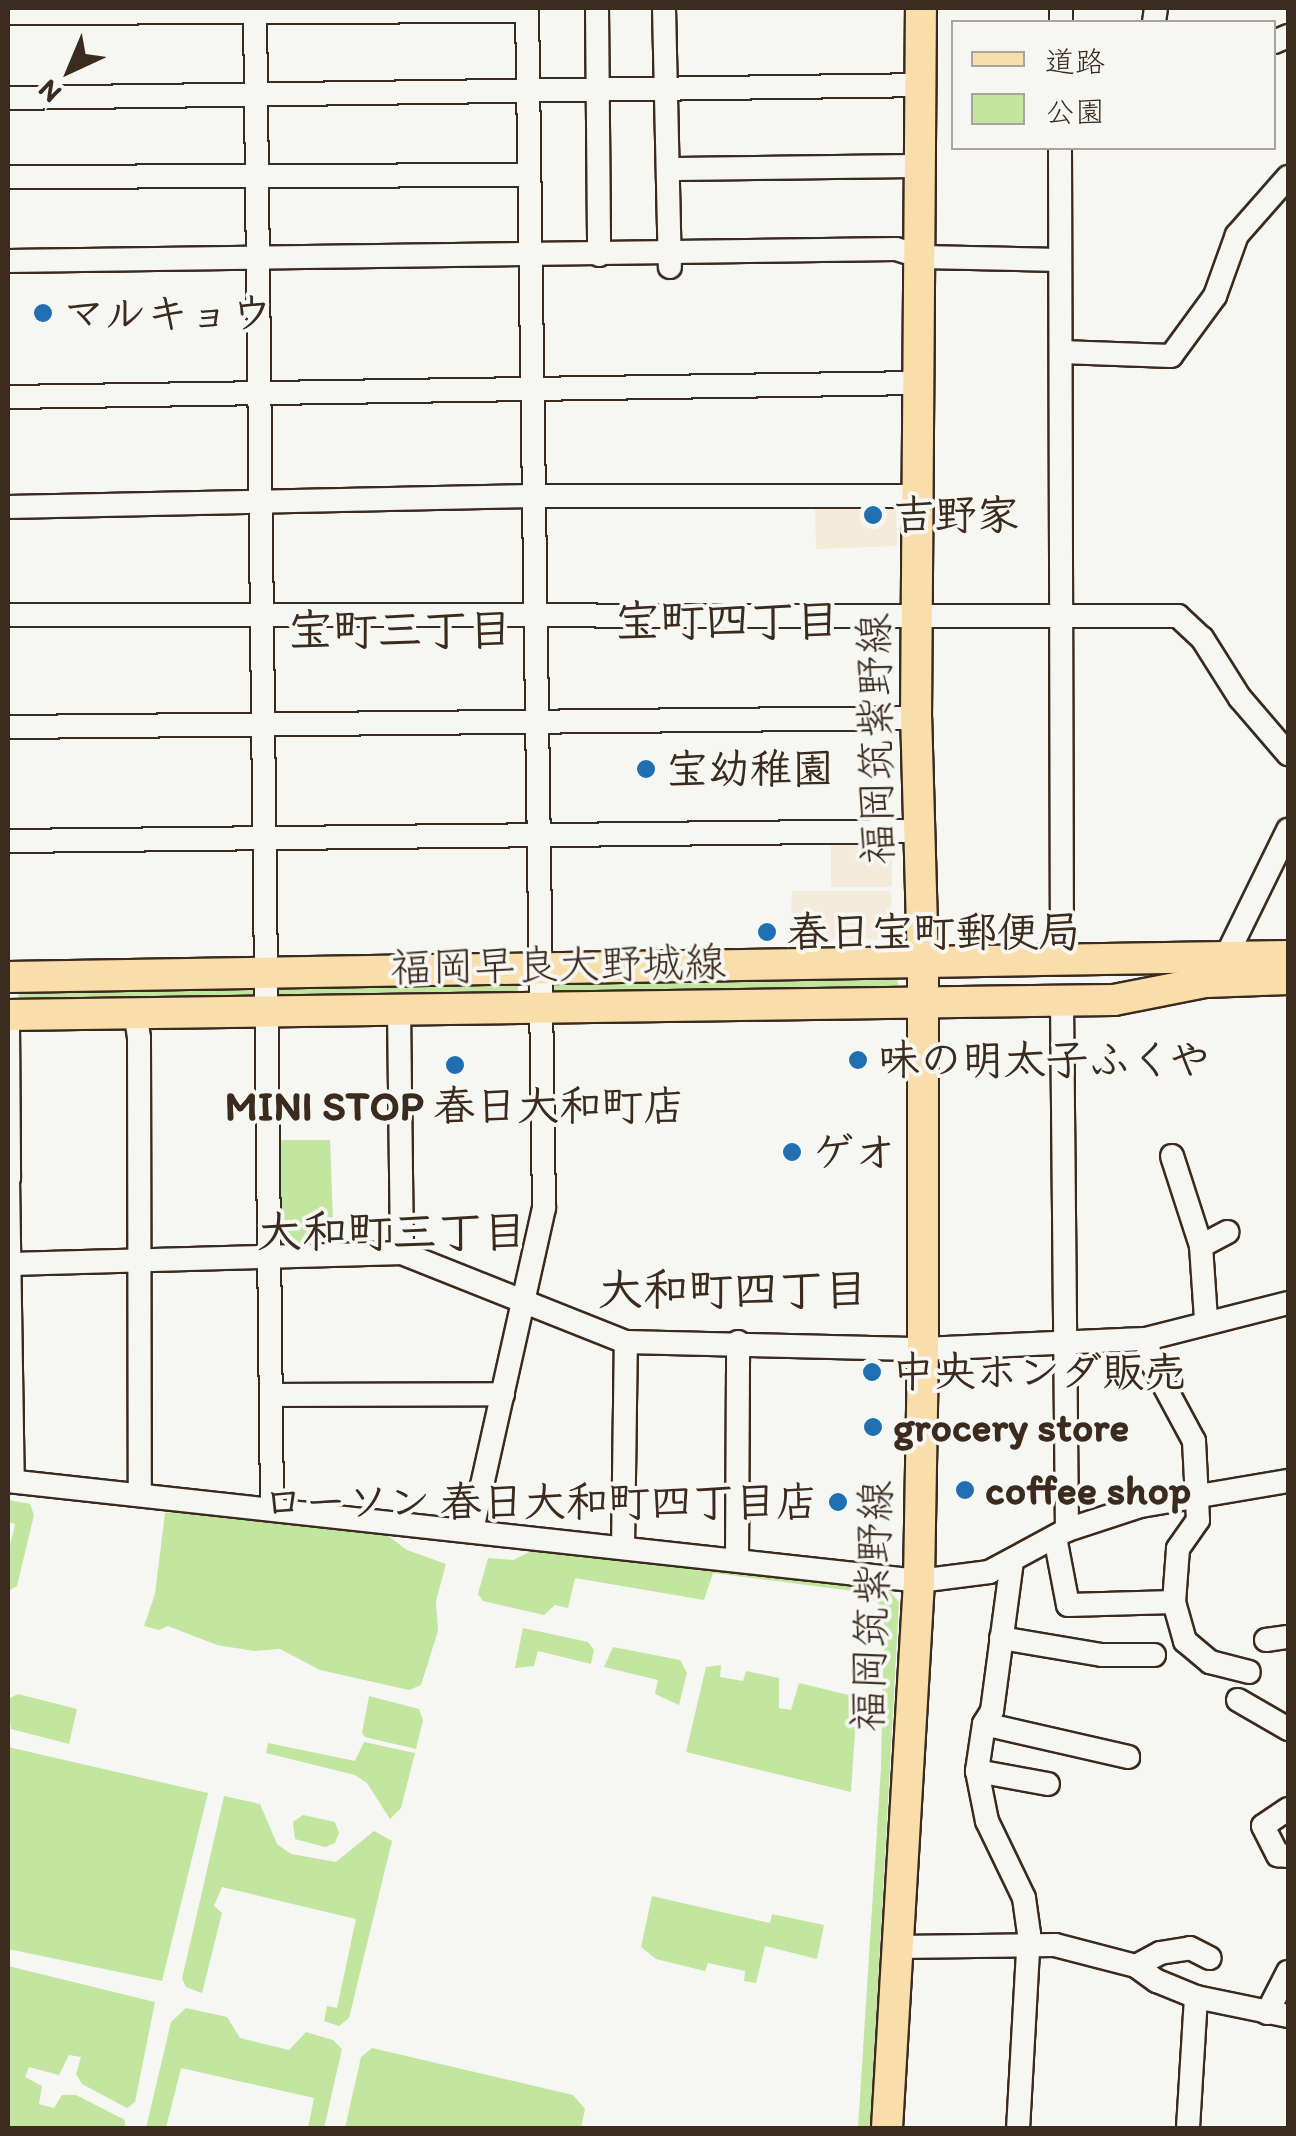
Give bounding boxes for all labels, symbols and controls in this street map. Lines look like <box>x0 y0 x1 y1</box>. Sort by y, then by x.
north arrow <box>20 20 120 120</box>
legend <box>951 20 1276 150</box>
text: 道路 <box>1045 43 1105 80</box>
text: N <box>31 73 68 110</box>
text: 公園 <box>1045 93 1105 130</box>
place label: マルキョウ <box>63 288 273 338</box>
marker: マルキョウ <box>32 302 54 324</box>
place label: 吉野家 <box>893 490 1019 540</box>
marker: 吉野家 <box>862 504 884 526</box>
district label: 宝町四丁目 <box>615 594 839 648</box>
district label: 宝町三丁目 <box>288 603 512 657</box>
street label: 福岡筑紫野線 <box>849 613 903 865</box>
place label: 宝幼稚園 <box>666 744 834 794</box>
marker: 宝幼稚園 <box>635 758 657 780</box>
place label: 春日宝町郵便局 <box>787 907 1081 957</box>
marker: 春日宝町郵便局 <box>756 921 778 943</box>
street label: 福岡早良大野城線 <box>390 937 726 993</box>
place label: 味の明太子ふくや <box>878 1035 1214 1085</box>
marker: 味の明太子ふくや <box>847 1049 869 1071</box>
marker: MINI STOP 春日大和町店 <box>444 1054 466 1076</box>
place label: MINI STOP 春日大和町店 <box>224 1081 686 1131</box>
place label: ゲオ <box>812 1127 896 1177</box>
marker: ゲオ <box>781 1141 803 1163</box>
district label: 大和町三丁目 <box>257 1205 527 1259</box>
district label: 大和町四丁目 <box>598 1263 868 1317</box>
place label: 中央ホンダ販売 <box>892 1347 1186 1397</box>
marker: 中央ホンダ販売 <box>861 1361 883 1383</box>
place label: grocery store <box>893 1402 1130 1452</box>
marker: grocery store <box>862 1416 884 1438</box>
place label: coffee shop <box>985 1465 1190 1515</box>
place label: ローソン 春日大和町四丁目店 <box>263 1477 818 1527</box>
street label: 福岡筑紫野線 <box>842 1479 902 1733</box>
marker: coffee shop <box>954 1479 976 1501</box>
marker: ローソン 春日大和町四丁目店 <box>827 1491 849 1513</box>

